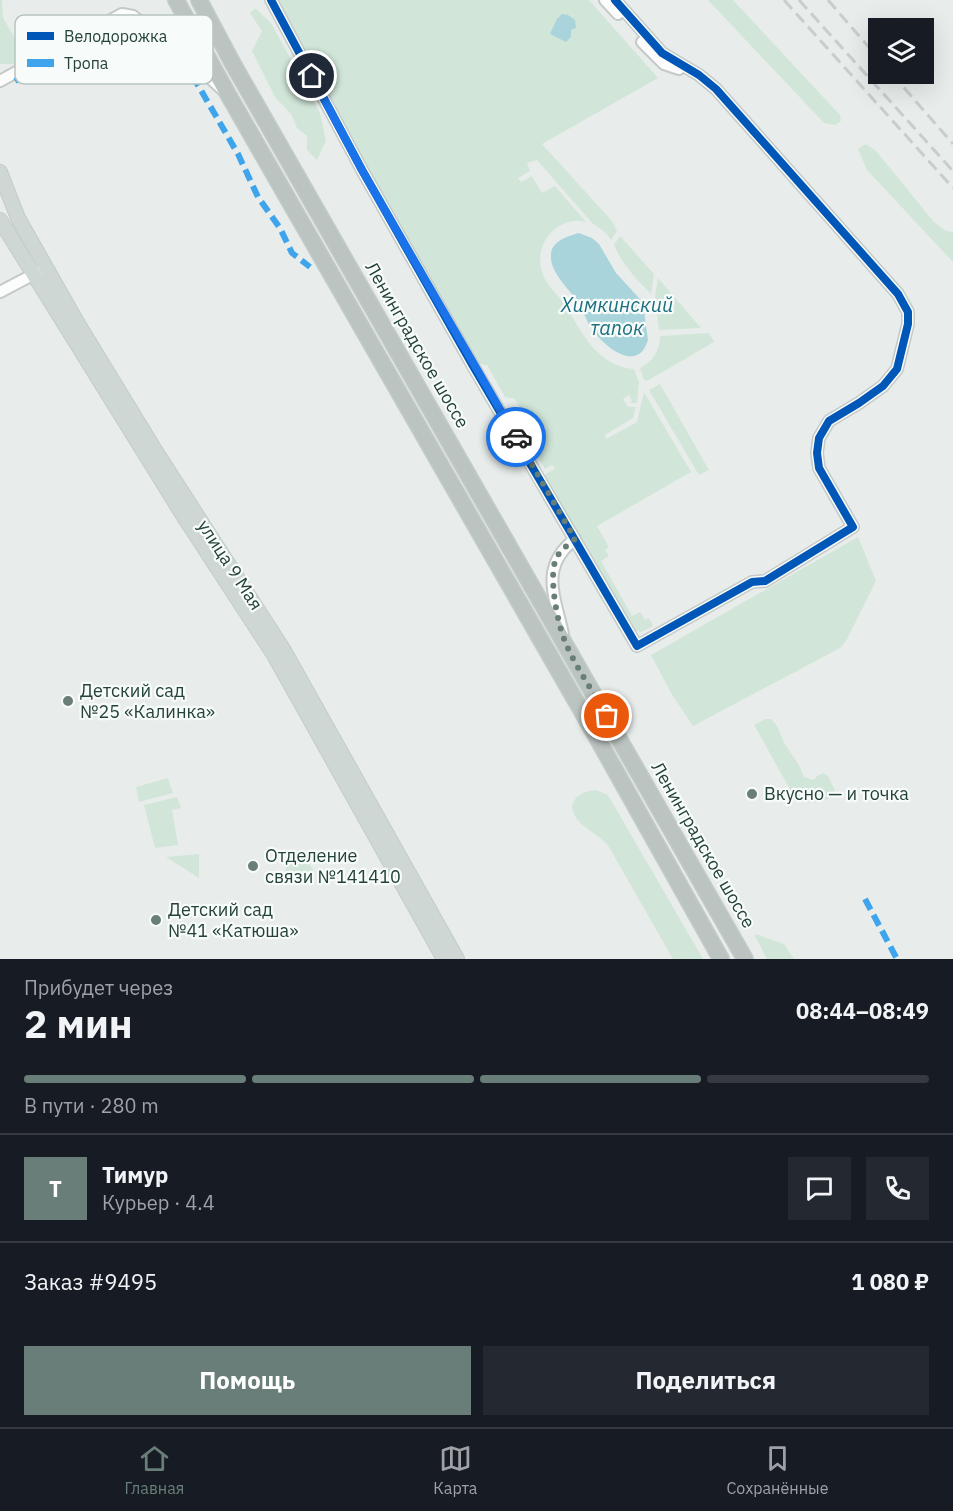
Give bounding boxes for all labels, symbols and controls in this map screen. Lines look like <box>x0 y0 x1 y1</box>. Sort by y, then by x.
legend <box>15 15 213 84</box>
map controls <box>868 18 934 84</box>
button: layers <box>868 18 934 84</box>
text: Велодорожка <box>64 26 168 46</box>
pin <box>286 50 337 101</box>
text: Тропа <box>64 53 109 73</box>
icon: home <box>295 59 328 92</box>
street label: Ленинградское шоссе <box>360 258 474 432</box>
water label: Химкинский тапок <box>560 291 673 341</box>
courier <box>486 407 546 467</box>
icon: car <box>500 421 533 454</box>
street label: улица 9 Мая <box>193 515 268 614</box>
place label: Детский сад №25 «Калинка» <box>80 679 215 723</box>
pin <box>581 690 632 741</box>
marker: Детский сад №25 «Калинка» <box>61 694 75 708</box>
icon: bag <box>590 699 623 732</box>
street label: Ленинградское шоссе <box>646 758 760 932</box>
place label: Вкусно — и точка <box>764 782 909 805</box>
marker: Вкусно — и точка <box>745 787 759 801</box>
place label: Отделение связи №141410 <box>265 844 401 888</box>
marker: Отделение связи №141410 <box>246 859 260 873</box>
place label: Детский сад №41 «Катюша» <box>168 898 298 942</box>
marker: Детский сад №41 «Катюша» <box>149 913 163 927</box>
text: Прибудет через <box>24 974 173 1001</box>
text: 08:44–08:49 <box>796 996 929 1025</box>
text: 2 мин <box>24 998 133 1049</box>
text: В пути · 280 m <box>24 1092 159 1119</box>
button: chat <box>788 1157 851 1220</box>
button: phone <box>866 1157 929 1220</box>
text: Тимур <box>102 1160 168 1189</box>
text: Т <box>49 1174 62 1203</box>
text: Курьер · 4.4 <box>102 1189 215 1216</box>
text: Заказ #9495 <box>24 1267 157 1296</box>
text: 1 080 ₽ <box>851 1267 929 1296</box>
button: Помощь <box>24 1346 471 1415</box>
button: Поделиться <box>483 1346 929 1415</box>
tab: Главная <box>125 1442 184 1498</box>
tab: Карта <box>433 1442 477 1498</box>
tab: Сохранённые <box>726 1442 828 1498</box>

